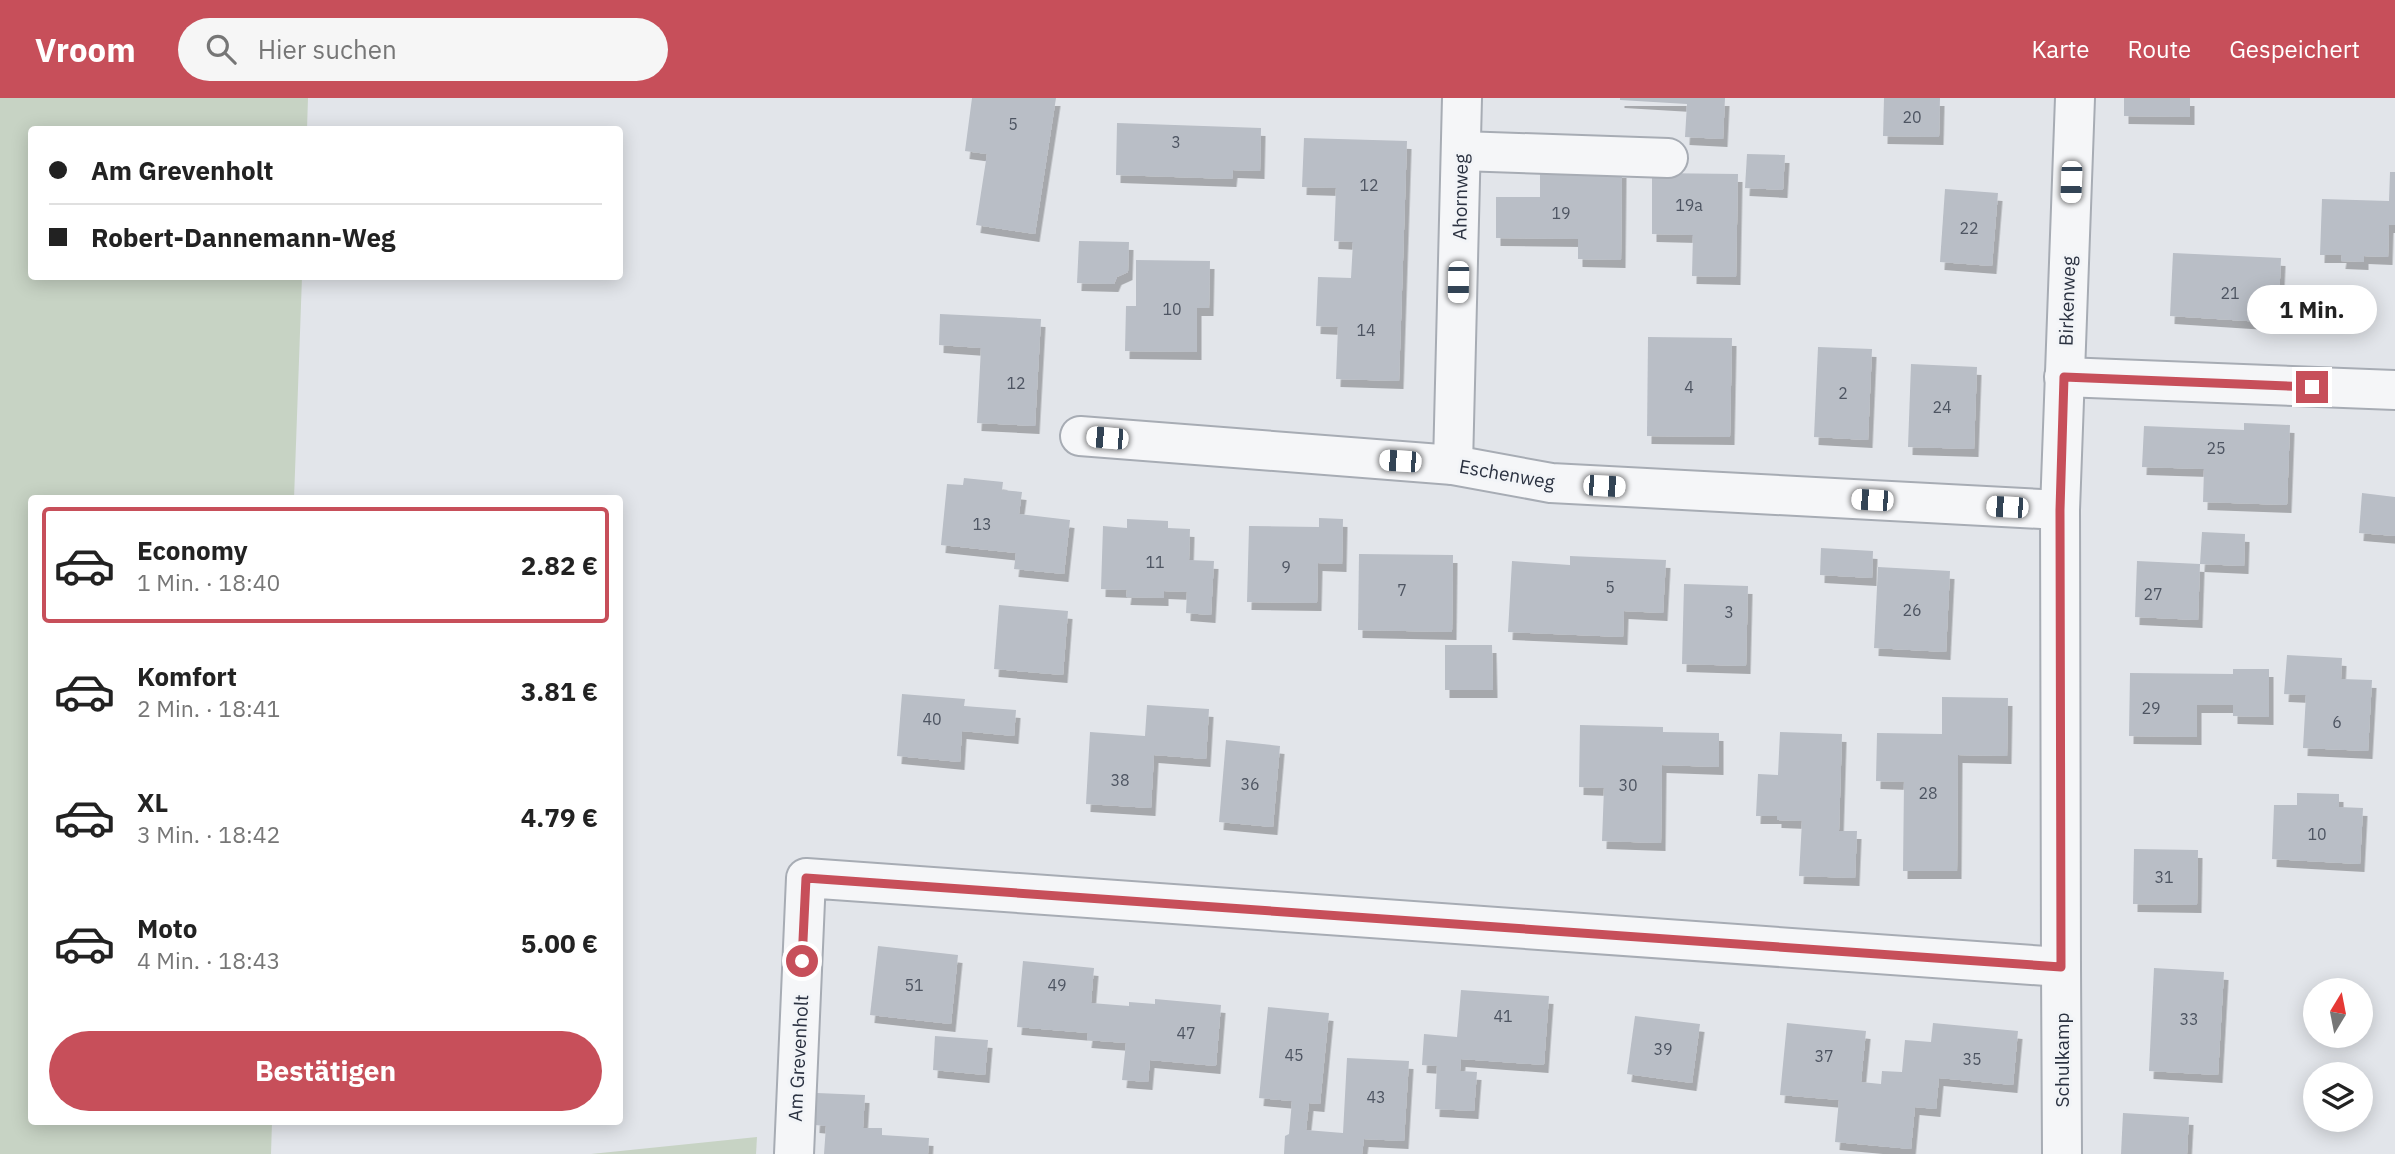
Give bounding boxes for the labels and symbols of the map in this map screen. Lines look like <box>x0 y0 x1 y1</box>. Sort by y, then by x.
house number: 20 <box>1902 107 1922 127</box>
house number: 5 <box>1008 114 1018 134</box>
house number: 3 <box>1171 132 1181 152</box>
street label: Ahornweg <box>1447 154 1473 240</box>
car <box>2060 161 2083 203</box>
house number: 12 <box>1359 175 1379 195</box>
house number: 19a <box>1675 195 1703 215</box>
house number: 19 <box>1551 203 1571 223</box>
house number: 22 <box>1959 218 1979 238</box>
street label: Birkenweg <box>2053 256 2081 346</box>
car <box>1448 261 1469 303</box>
house number: 21 <box>2220 283 2240 303</box>
callout: 1 Min. <box>2247 286 2377 334</box>
house number: 10 <box>1162 299 1182 319</box>
house number: 14 <box>1356 320 1376 340</box>
route end <box>2296 371 2328 403</box>
house number: 12 <box>1006 373 1026 393</box>
house number: 4 <box>1684 377 1694 397</box>
house number: 2 <box>1838 383 1848 403</box>
house number: 24 <box>1932 397 1952 417</box>
car <box>1086 426 1129 450</box>
house number: 25 <box>2206 438 2226 458</box>
car <box>1379 449 1422 473</box>
street label: Eschenweg <box>1457 454 1557 494</box>
car <box>1583 474 1626 498</box>
car <box>1851 488 1894 512</box>
car <box>1986 495 2029 519</box>
house number: 13 <box>972 514 992 534</box>
house number: 11 <box>1145 552 1165 572</box>
house number: 9 <box>1281 557 1291 577</box>
house number: 5 <box>1605 577 1615 597</box>
house number: 7 <box>1397 580 1407 600</box>
house number: 27 <box>2143 584 2163 604</box>
house number: 26 <box>1902 600 1922 620</box>
house number: 3 <box>1724 602 1734 622</box>
house number: 29 <box>2141 698 2161 718</box>
house number: 40 <box>922 709 942 729</box>
house number: 6 <box>2332 712 2342 732</box>
house number: 38 <box>1110 770 1130 790</box>
house number: 36 <box>1240 774 1260 794</box>
house number: 30 <box>1618 775 1638 795</box>
house number: 28 <box>1918 783 1938 803</box>
house number: 10 <box>2307 824 2327 844</box>
house number: 31 <box>2154 867 2174 887</box>
route start <box>786 945 818 977</box>
house number: 51 <box>904 975 924 995</box>
house number: 49 <box>1047 975 1067 995</box>
north arrow <box>2303 978 2373 1048</box>
street label: Am Grevenholt <box>783 994 813 1122</box>
house number: 41 <box>1493 1006 1513 1026</box>
house number: 33 <box>2179 1009 2199 1029</box>
street label: Schulkamp <box>2050 1012 2074 1108</box>
house number: 47 <box>1176 1023 1196 1043</box>
house number: 39 <box>1653 1039 1673 1059</box>
house number: 45 <box>1284 1045 1304 1065</box>
house number: 37 <box>1814 1046 1834 1066</box>
house number: 35 <box>1962 1049 1982 1069</box>
house number: 43 <box>1366 1087 1386 1107</box>

